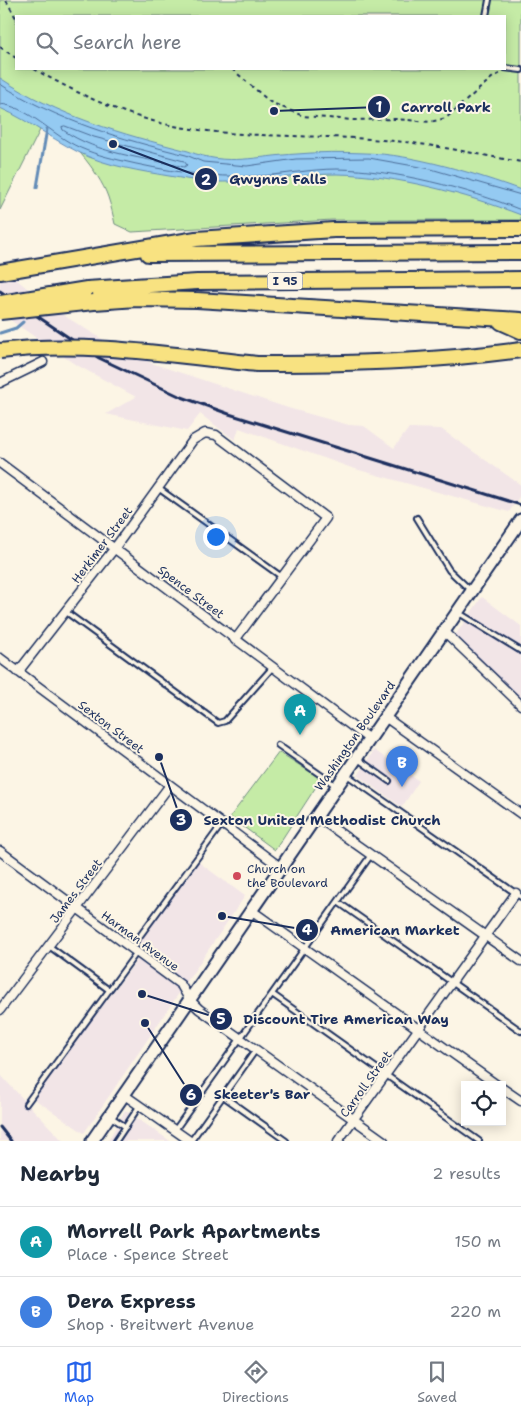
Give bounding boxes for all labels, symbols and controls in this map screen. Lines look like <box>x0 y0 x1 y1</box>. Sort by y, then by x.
search box <box>15 15 506 70</box>
icon: search <box>33 29 61 57</box>
text: Search here <box>73 30 182 55</box>
callout: Carroll Park <box>367 93 501 122</box>
text: 1 <box>376 97 383 117</box>
text: Carroll Park <box>401 98 491 116</box>
callout: Gwynns Falls <box>194 165 336 194</box>
text: 2 <box>201 170 212 190</box>
text: Gwynns Falls <box>229 170 327 188</box>
road number: I 95 <box>268 272 302 290</box>
street label: Herkimer Street <box>68 503 136 587</box>
your location <box>203 524 229 550</box>
street label: Spence Street <box>155 562 227 622</box>
street label: Washington Boulevard <box>311 678 399 794</box>
pin: A <box>284 694 316 735</box>
street label: Sexton Street <box>75 697 147 757</box>
pin: B <box>386 746 418 787</box>
callout: Sexton United Methodist Church <box>168 806 451 835</box>
text: 3 <box>176 810 186 830</box>
text: Sexton United Methodist Church <box>203 811 441 829</box>
street label: James Street <box>47 856 105 926</box>
place label: Church on the Boulevard <box>247 861 328 891</box>
marker: Church on the Boulevard <box>231 870 243 882</box>
street label: Harman Avenue <box>98 907 182 975</box>
callout: American Market <box>295 915 469 944</box>
text: 4 <box>302 920 313 940</box>
text: American Market <box>330 921 460 939</box>
callout: Discount Tire American Way <box>208 1004 459 1033</box>
text: 5 <box>216 1009 226 1029</box>
text: Discount Tire American Way <box>243 1010 449 1028</box>
street label: Carroll Street <box>336 1047 396 1121</box>
callout: Skeeter's Bar <box>179 1080 320 1109</box>
map controls <box>461 1081 506 1126</box>
button: locate <box>461 1081 506 1126</box>
text: 6 <box>186 1085 196 1105</box>
text: Skeeter's Bar <box>214 1085 311 1103</box>
text: Nearby <box>20 1160 100 1188</box>
text: 2 results <box>432 1163 501 1184</box>
text: Morrell Park Apartments <box>67 1219 320 1244</box>
text: A <box>30 1231 42 1252</box>
text: 150 m <box>454 1231 501 1252</box>
text: Place · Spence Street <box>67 1244 229 1265</box>
text: Dera Express <box>67 1289 196 1314</box>
text: B <box>31 1301 41 1322</box>
text: 220 m <box>449 1301 501 1322</box>
text: Shop · Breitwert Avenue <box>67 1314 254 1335</box>
tab: Map <box>64 1358 94 1406</box>
tab: Directions <box>222 1358 289 1406</box>
tab: Saved <box>417 1358 457 1406</box>

